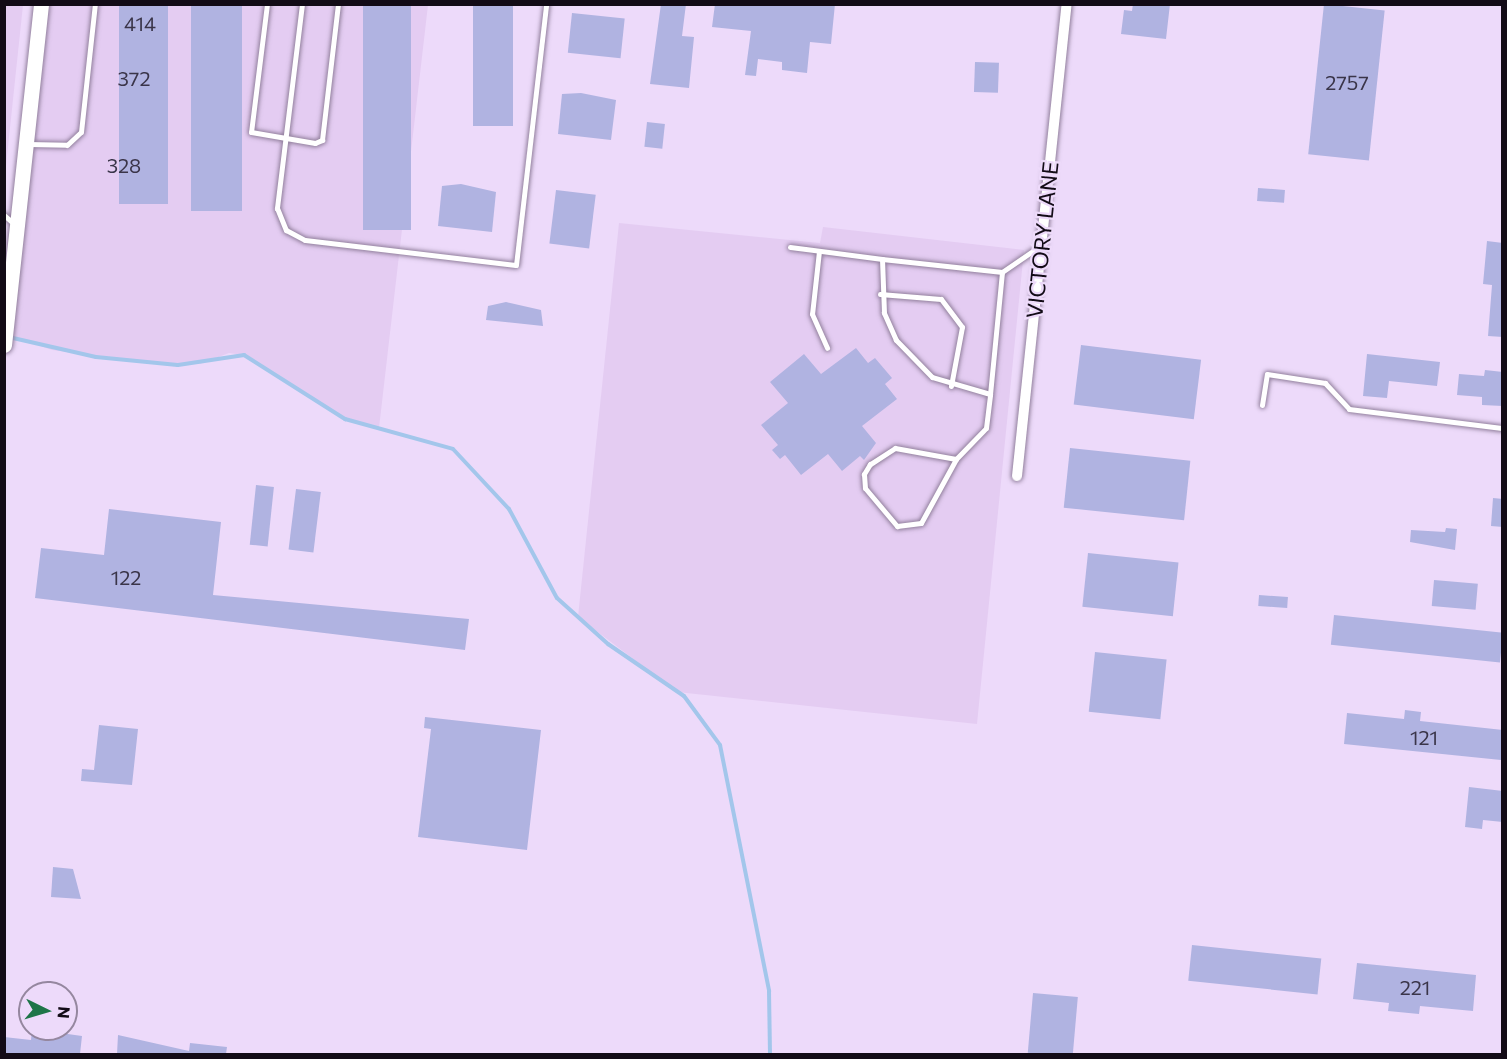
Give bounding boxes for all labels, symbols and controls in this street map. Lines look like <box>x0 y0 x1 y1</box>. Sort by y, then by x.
house number: 414 <box>124 11 156 35</box>
house number: 372 <box>118 66 150 90</box>
house number: 2757 <box>1325 70 1369 94</box>
house number: 328 <box>107 153 141 177</box>
street label: VICTORY LANE <box>1021 160 1063 320</box>
house number: 122 <box>111 565 141 589</box>
house number: 121 <box>1410 725 1438 749</box>
house number: 221 <box>1400 975 1430 999</box>
north arrow <box>18 981 78 1041</box>
text: N <box>54 1006 74 1019</box>

